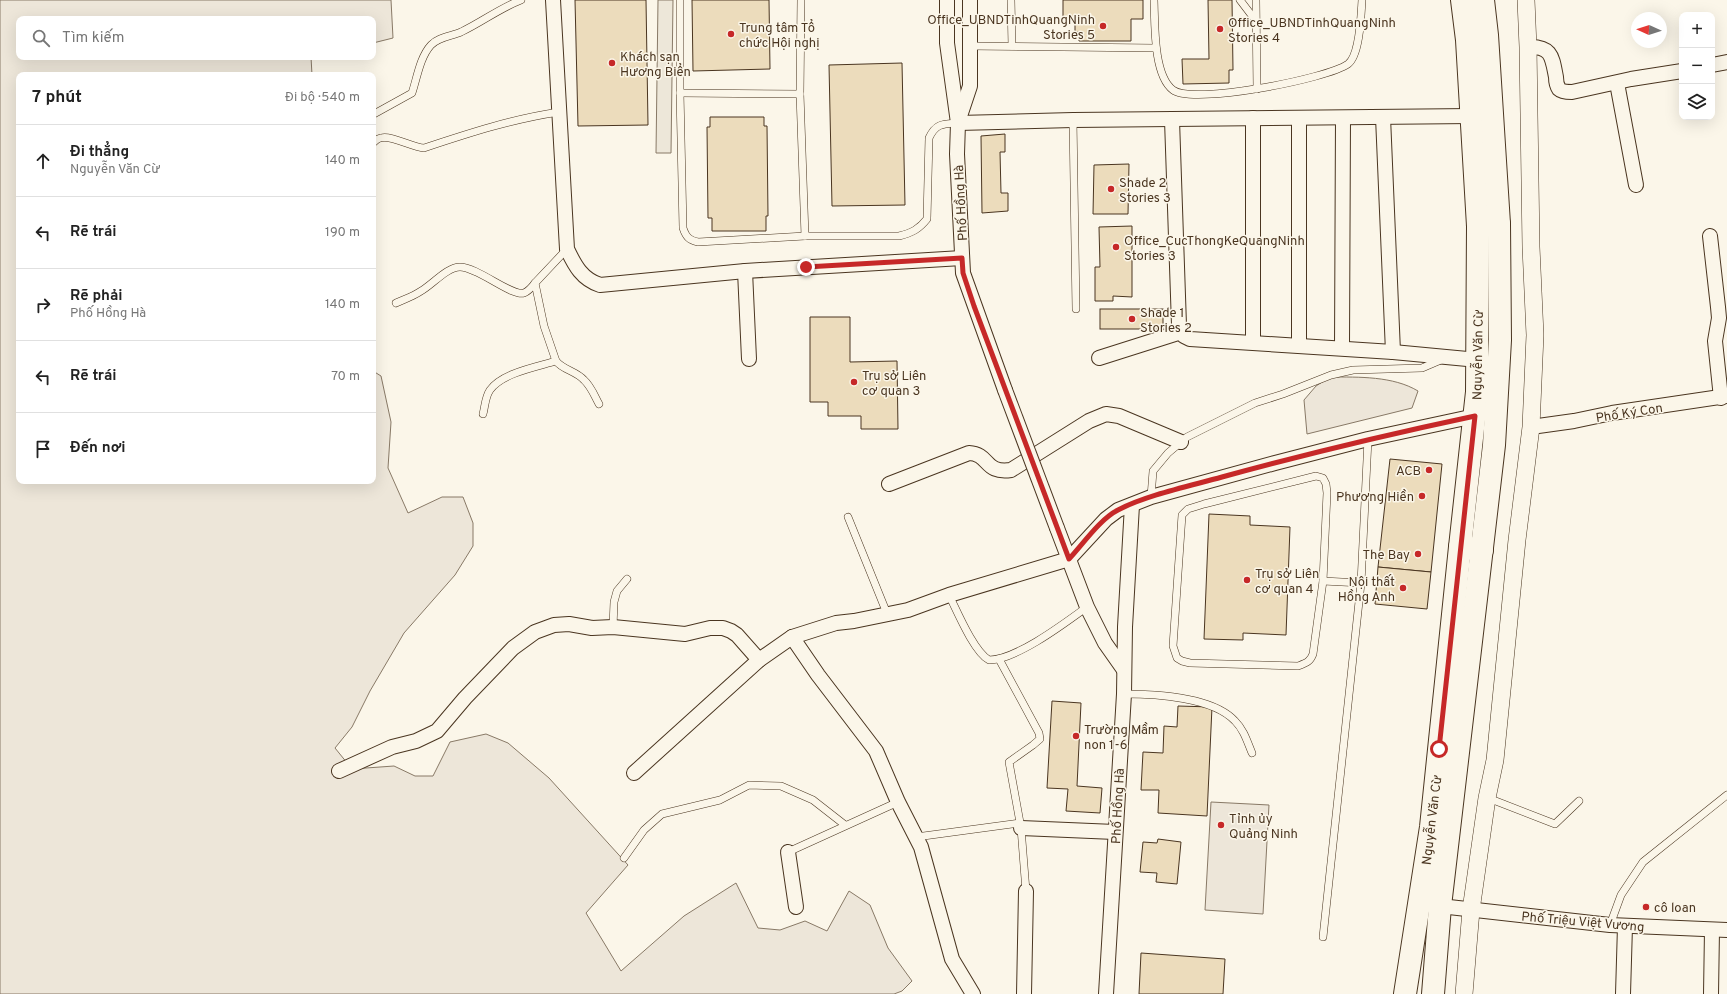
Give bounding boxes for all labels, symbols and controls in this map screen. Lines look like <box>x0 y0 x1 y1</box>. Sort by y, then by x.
north arrow <box>1631 12 1667 48</box>
map controls <box>1679 12 1715 120</box>
button: + <box>1679 12 1715 48</box>
place label: Office_UBNDTinhQuangNinh Stories 5 <box>927 13 1095 44</box>
search box <box>16 16 376 60</box>
place label: Office_UBNDTinhQuangNinh Stories 4 <box>1228 16 1396 47</box>
place label: Trung tâm Tổ chức Hội nghị <box>739 19 819 52</box>
marker: Office_UBNDTinhQuangNinh Stories 5 <box>1098 21 1108 31</box>
marker: Office_UBNDTinhQuangNinh Stories 4 <box>1215 24 1225 34</box>
icon: search <box>30 27 52 49</box>
text: Tìm kiếm <box>62 29 124 48</box>
marker: Trung tâm Tổ chức Hội nghị <box>726 29 736 39</box>
button: − <box>1679 48 1715 84</box>
place label: Khách sạn Hương Biển <box>620 50 691 81</box>
marker: Khách sạn Hương Biển <box>607 58 617 68</box>
button: layers <box>1679 84 1715 120</box>
text: 7 phút <box>32 87 82 109</box>
text: Đi bộ · 540 m <box>285 90 360 106</box>
text: Đi thẳng <box>70 143 129 162</box>
icon: ahead <box>32 150 54 172</box>
text: 140 m <box>325 153 360 169</box>
text: Nguyễn Văn Cừ <box>70 162 160 178</box>
street label: Phố Hồng Hà <box>951 165 972 241</box>
place label: Shade 2 Stories 3 <box>1119 176 1171 207</box>
marker: Shade 2 Stories 3 <box>1106 184 1116 194</box>
icon: left <box>32 222 54 244</box>
text: Rẽ trái <box>70 223 117 242</box>
text: 190 m <box>325 225 360 241</box>
place label: Office_CucThongKeQuangNinh Stories 3 <box>1124 234 1305 265</box>
marker: Office_CucThongKeQuangNinh Stories 3 <box>1111 242 1121 252</box>
route end <box>797 258 815 276</box>
text: Rẽ phải <box>70 287 123 306</box>
icon: right <box>32 294 54 316</box>
text: 140 m <box>325 297 360 313</box>
text: Phố Hồng Hà <box>70 306 146 322</box>
place label: Shade 1 Stories 2 <box>1140 306 1192 337</box>
street label: Nguyễn Văn Cừ <box>1468 310 1488 400</box>
marker: Shade 1 Stories 2 <box>1127 314 1137 324</box>
icon: left <box>32 366 54 388</box>
text: Rẽ trái <box>70 367 117 386</box>
text: 70 m <box>331 369 360 385</box>
place label: Trụ sở Liên cơ quan 3 <box>862 369 926 400</box>
marker: Trụ sở Liên cơ quan 3 <box>849 377 859 387</box>
street label: Phố Ký Con <box>1595 400 1664 427</box>
icon: arrive <box>32 438 54 460</box>
text: Đến nơi <box>70 439 126 458</box>
place label: ACB <box>1396 464 1421 480</box>
marker: ACB <box>1424 465 1434 475</box>
place label: Phương Hiền <box>1336 489 1414 506</box>
marker: Phương Hiền <box>1417 491 1427 501</box>
place label: The Bay <box>1363 548 1410 564</box>
marker: The Bay <box>1413 549 1423 559</box>
place label: Trụ sở Liên cơ quan 4 <box>1255 567 1319 598</box>
place label: Nội thất Hồng Anh <box>1338 574 1395 606</box>
marker: Trụ sở Liên cơ quan 4 <box>1242 575 1252 585</box>
marker: Nội thất Hồng Anh <box>1398 583 1408 593</box>
place label: Trường Mầm non 1-6 <box>1084 722 1159 754</box>
marker: Trường Mầm non 1-6 <box>1071 731 1081 741</box>
route start <box>1430 740 1448 758</box>
street label: Phố Hồng Hà <box>1108 768 1129 844</box>
street label: Nguyễn Văn Cừ <box>1418 774 1446 866</box>
place label: Tỉnh ủy Quảng Ninh <box>1229 812 1298 843</box>
marker: Tỉnh ủy Quảng Ninh <box>1216 820 1226 830</box>
place label: cô loan <box>1654 901 1696 917</box>
marker: cô loan <box>1641 902 1651 912</box>
street label: Phố Triệu Việt Vương <box>1521 909 1645 936</box>

